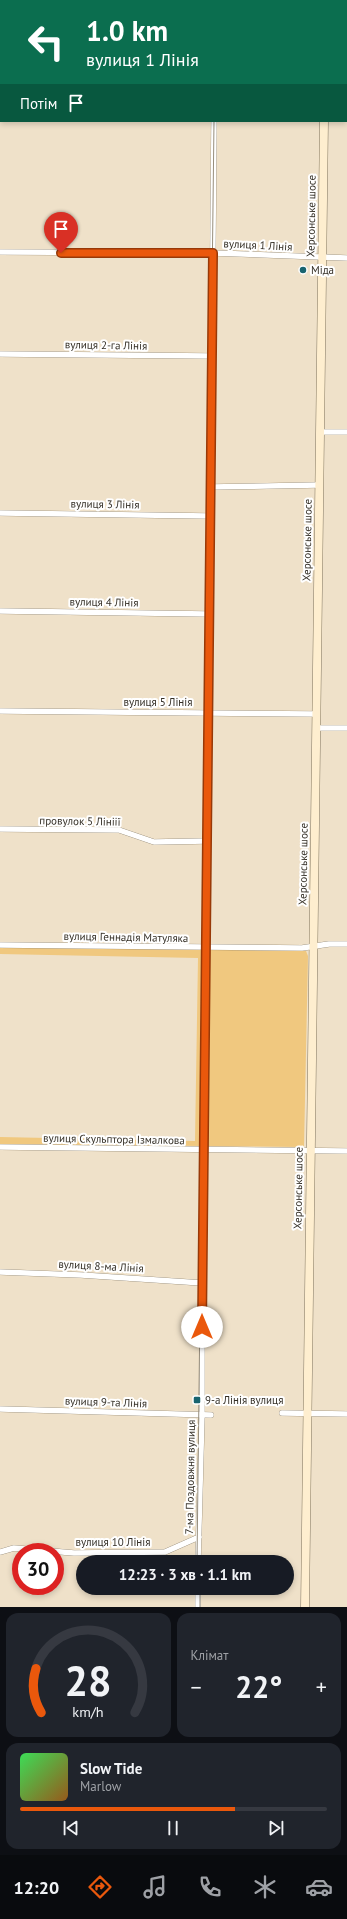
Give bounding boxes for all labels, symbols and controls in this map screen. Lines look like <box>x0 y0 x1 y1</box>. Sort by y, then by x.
text: 1.0 km <box>86 12 168 49</box>
icon: left <box>20 16 72 68</box>
text: вулиця 1 Лінія <box>86 48 199 71</box>
icon: arrive <box>65 92 87 114</box>
text: Потім <box>20 94 57 113</box>
street label: Херсонське шосе <box>303 174 319 257</box>
pin <box>44 212 78 253</box>
icon: arrive <box>50 218 72 240</box>
street label: вулиця 1 Лінія <box>223 236 293 254</box>
place label: Міда <box>311 263 334 277</box>
marker: Міда <box>298 265 308 275</box>
street label: вулиця 2-га Лінія <box>65 337 147 353</box>
street label: вулиця 3 Лінія <box>70 496 140 512</box>
street label: Херсонське шосе <box>299 498 315 581</box>
street label: вулиця 4 Лінія <box>69 594 139 610</box>
street label: вулиця 5 Лінія <box>124 695 192 709</box>
street label: провулок 5 Лініії <box>39 813 121 829</box>
street label: Херсонське шосе <box>295 822 311 905</box>
street label: вулиця Геннадія Матуляка <box>63 929 189 945</box>
street label: вулиця Скульптора Ізмалкова <box>43 1131 185 1147</box>
street label: Херсонське шосе <box>290 1146 306 1229</box>
street label: вулиця 8-ма Лінія <box>58 1257 144 1275</box>
position arrow <box>181 1306 223 1348</box>
place label: 9-а Лінія вулиця <box>205 1393 283 1407</box>
street label: вулиця 9-та Лінія <box>65 1394 147 1410</box>
marker: 9-а Лінія вулиця <box>192 1395 202 1405</box>
street label: 7-ма Поздовжня вулиця <box>182 1420 198 1534</box>
street label: вулиця 10 Лінія <box>76 1535 150 1549</box>
speed limit sign: 30 <box>12 1543 64 1595</box>
text: 12:23 · 3 хв · 1.1 km <box>119 1565 251 1584</box>
text: Клімат <box>191 1647 228 1664</box>
text: 28 <box>65 1654 112 1707</box>
text: 22° <box>235 1667 282 1706</box>
text: − <box>191 1673 202 1701</box>
text: + <box>316 1673 327 1701</box>
text: km/h <box>73 1702 104 1721</box>
text: Slow Tide <box>80 1759 142 1778</box>
text: Marlow <box>80 1778 121 1795</box>
icon: previous <box>60 1817 82 1839</box>
icon: pause <box>162 1817 184 1839</box>
icon: next <box>265 1817 287 1839</box>
icon: directions <box>86 1873 114 1901</box>
icon: music <box>141 1873 169 1901</box>
icon: phone <box>196 1873 224 1901</box>
icon: climate <box>251 1873 279 1901</box>
icon: car <box>305 1873 333 1901</box>
text: 12:20 <box>13 1876 59 1899</box>

